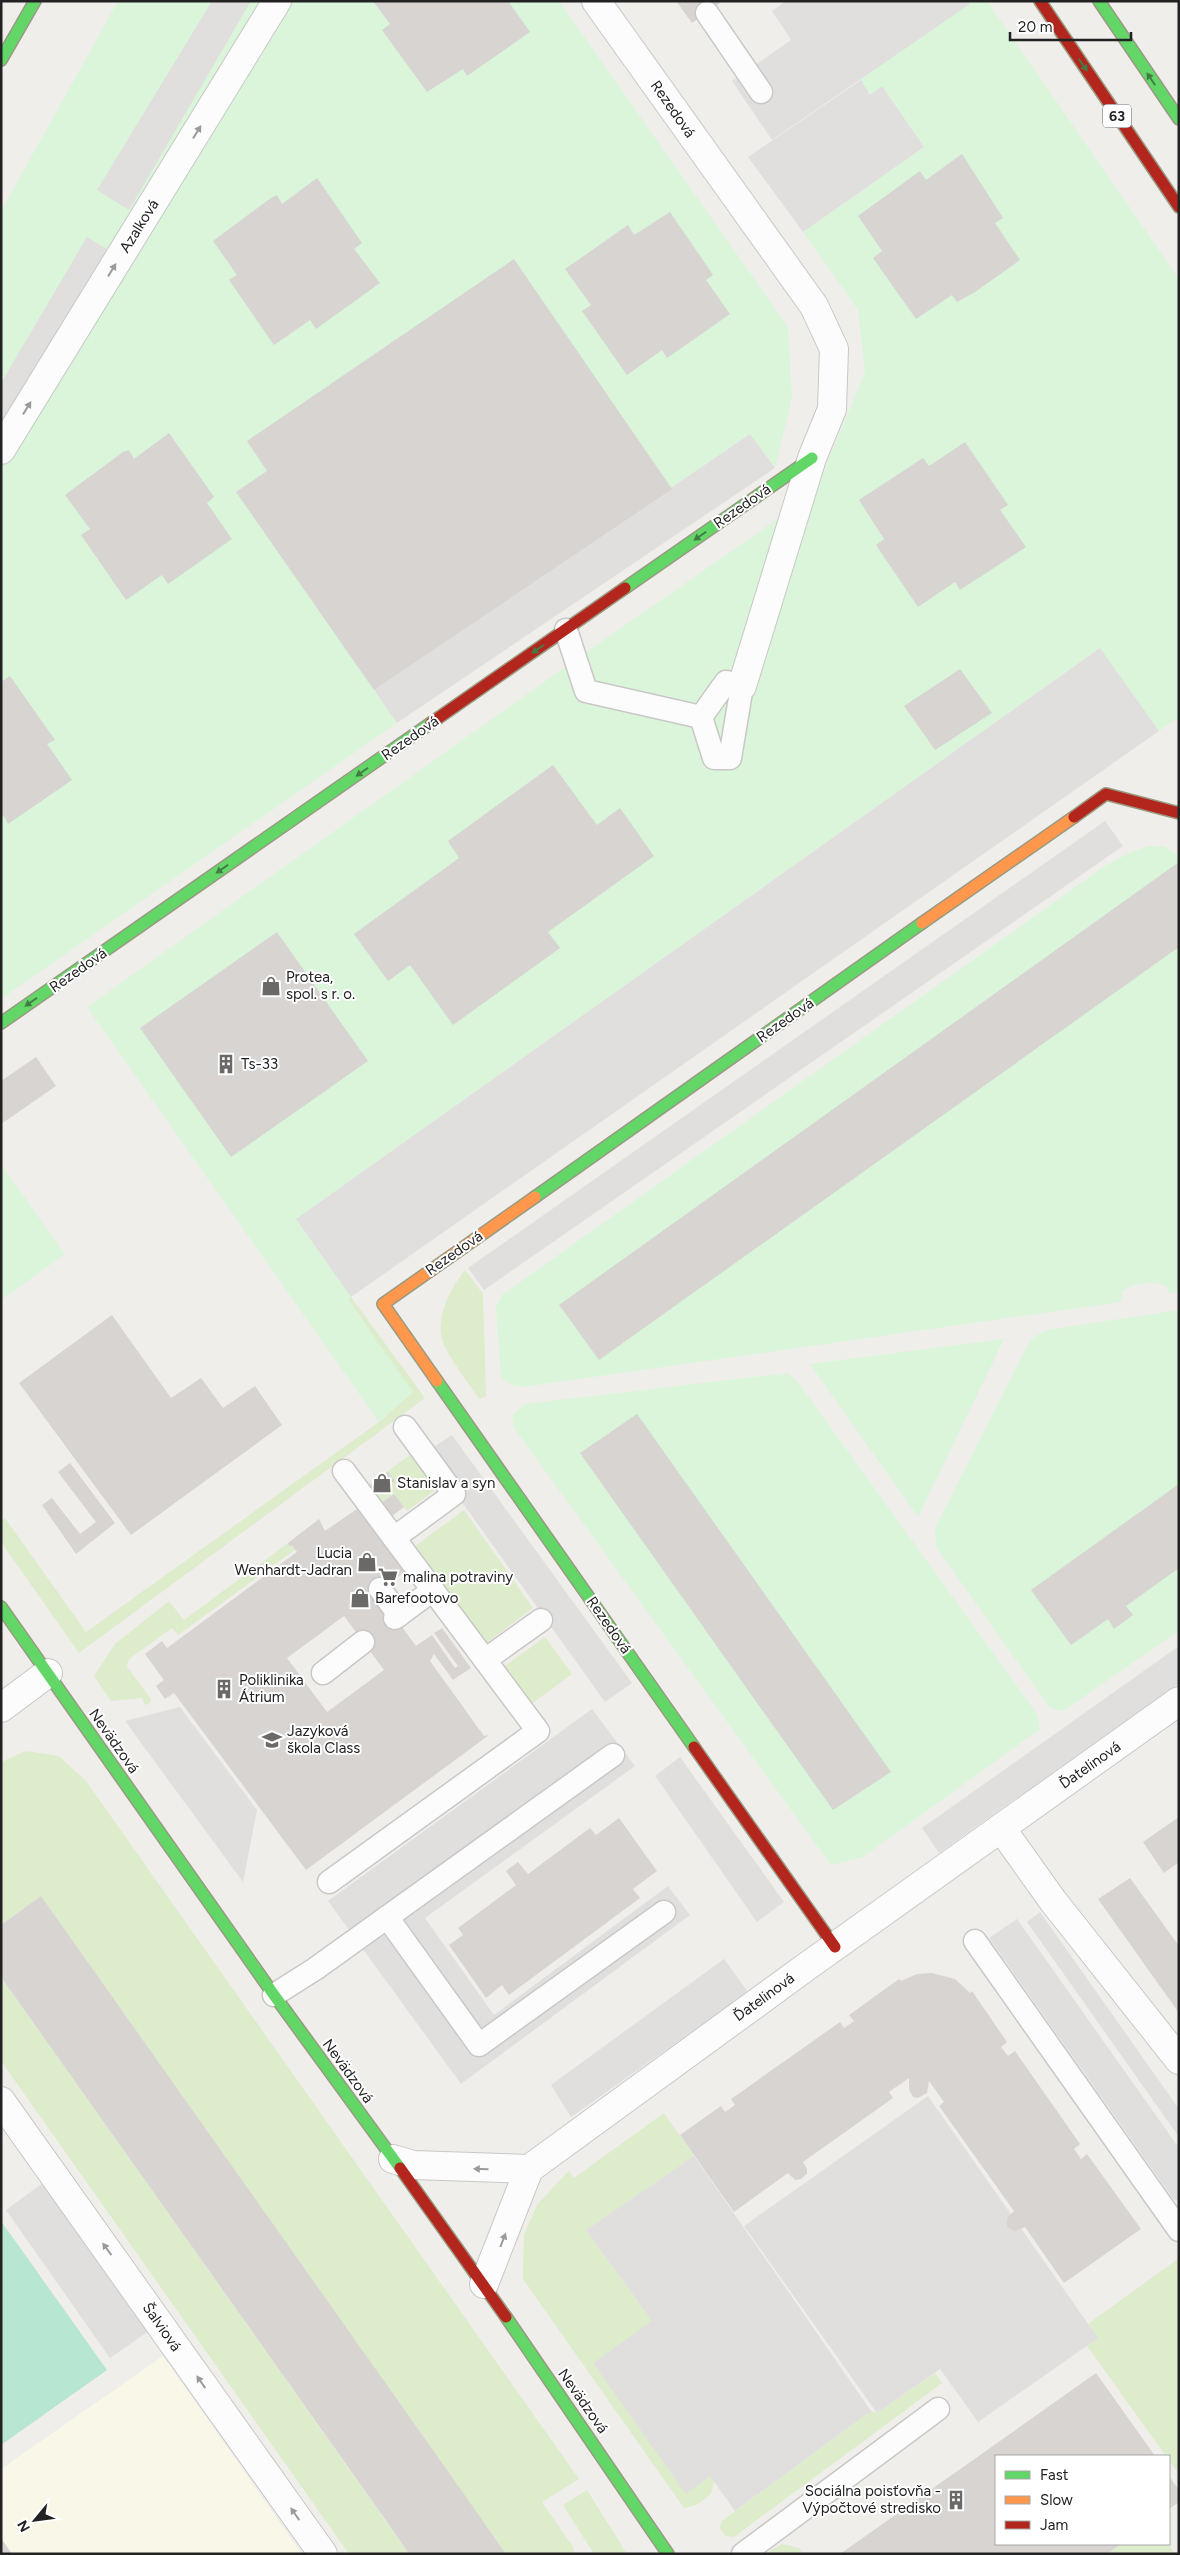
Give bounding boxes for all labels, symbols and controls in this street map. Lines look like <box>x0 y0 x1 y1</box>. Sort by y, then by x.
scale bar <box>1010 10 1131 42</box>
text: 20 m <box>1018 18 1052 36</box>
one-way arrow <box>1078 58 1088 72</box>
one-way arrow <box>1146 72 1156 85</box>
street label: Rezedová <box>647 77 699 141</box>
road number: 63 <box>1103 104 1131 128</box>
one-way arrow <box>193 125 202 138</box>
street label: Azalková <box>116 196 162 256</box>
one-way arrow <box>107 263 116 277</box>
one-way arrow <box>22 402 31 415</box>
street label: Rezedová <box>710 480 774 532</box>
one-way arrow <box>693 531 707 541</box>
one-way arrow <box>531 644 545 654</box>
street label: Rezedová <box>378 712 442 764</box>
one-way arrow <box>355 767 369 777</box>
one-way arrow <box>215 864 229 874</box>
street label: Rezedová <box>46 944 110 996</box>
place label: Protea, spol. s r. o. <box>286 968 355 1003</box>
shop icon: Protea, spol. s r. o. <box>260 975 282 997</box>
street label: Rezedová <box>753 994 817 1046</box>
one-way arrow <box>24 997 38 1007</box>
building icon: Ts-33 <box>215 1053 237 1075</box>
place label: Ts-33 <box>241 1055 278 1073</box>
street label: Rezedová <box>422 1227 486 1279</box>
shop icon: Stanislav a syn <box>371 1472 393 1494</box>
place label: Stanislav a syn <box>397 1474 495 1492</box>
place label: Lucia Wenhardt-Jadran <box>235 1544 352 1579</box>
shop icon: Lucia Wenhardt-Jadran <box>356 1551 378 1573</box>
supermarket icon: malina potraviny <box>377 1566 399 1588</box>
place label: malina potraviny <box>403 1568 513 1586</box>
shop icon: Barefootovo <box>349 1587 371 1609</box>
place label: Barefootovo <box>375 1589 459 1607</box>
street label: Rezedová <box>583 1593 635 1657</box>
place label: Poliklinika Átrium <box>239 1671 304 1706</box>
building icon: Poliklinika Átrium <box>213 1678 235 1700</box>
street label: Nevädzová <box>85 1705 143 1777</box>
place label: Jazyková škola Class <box>287 1722 360 1757</box>
school or university icon: Jazyková škola Class <box>261 1729 283 1751</box>
street label: Ďatelinová <box>1056 1737 1124 1793</box>
street label: Ďatelinová <box>730 1969 798 2025</box>
street label: Nevädzová <box>319 2035 377 2107</box>
one-way arrow <box>472 2165 488 2173</box>
one-way arrow <box>499 2232 507 2247</box>
one-way arrow <box>102 2242 112 2256</box>
street label: Šalviová <box>139 2299 185 2355</box>
street label: Nevädzová <box>554 2365 612 2437</box>
one-way arrow <box>196 2375 206 2388</box>
legend <box>995 2455 1170 2545</box>
text: Fast <box>1040 2466 1069 2484</box>
place label: Sociálna poisťovňa - Výpočtové stredisko <box>802 2482 941 2517</box>
building icon: Sociálna poisťovňa - Výpočtové stredisko <box>945 2489 967 2511</box>
text: Slow <box>1040 2491 1073 2509</box>
north arrow <box>10 2495 60 2545</box>
one-way arrow <box>290 2507 300 2521</box>
text: Jam <box>1040 2516 1068 2534</box>
text: N <box>14 2517 34 2535</box>

